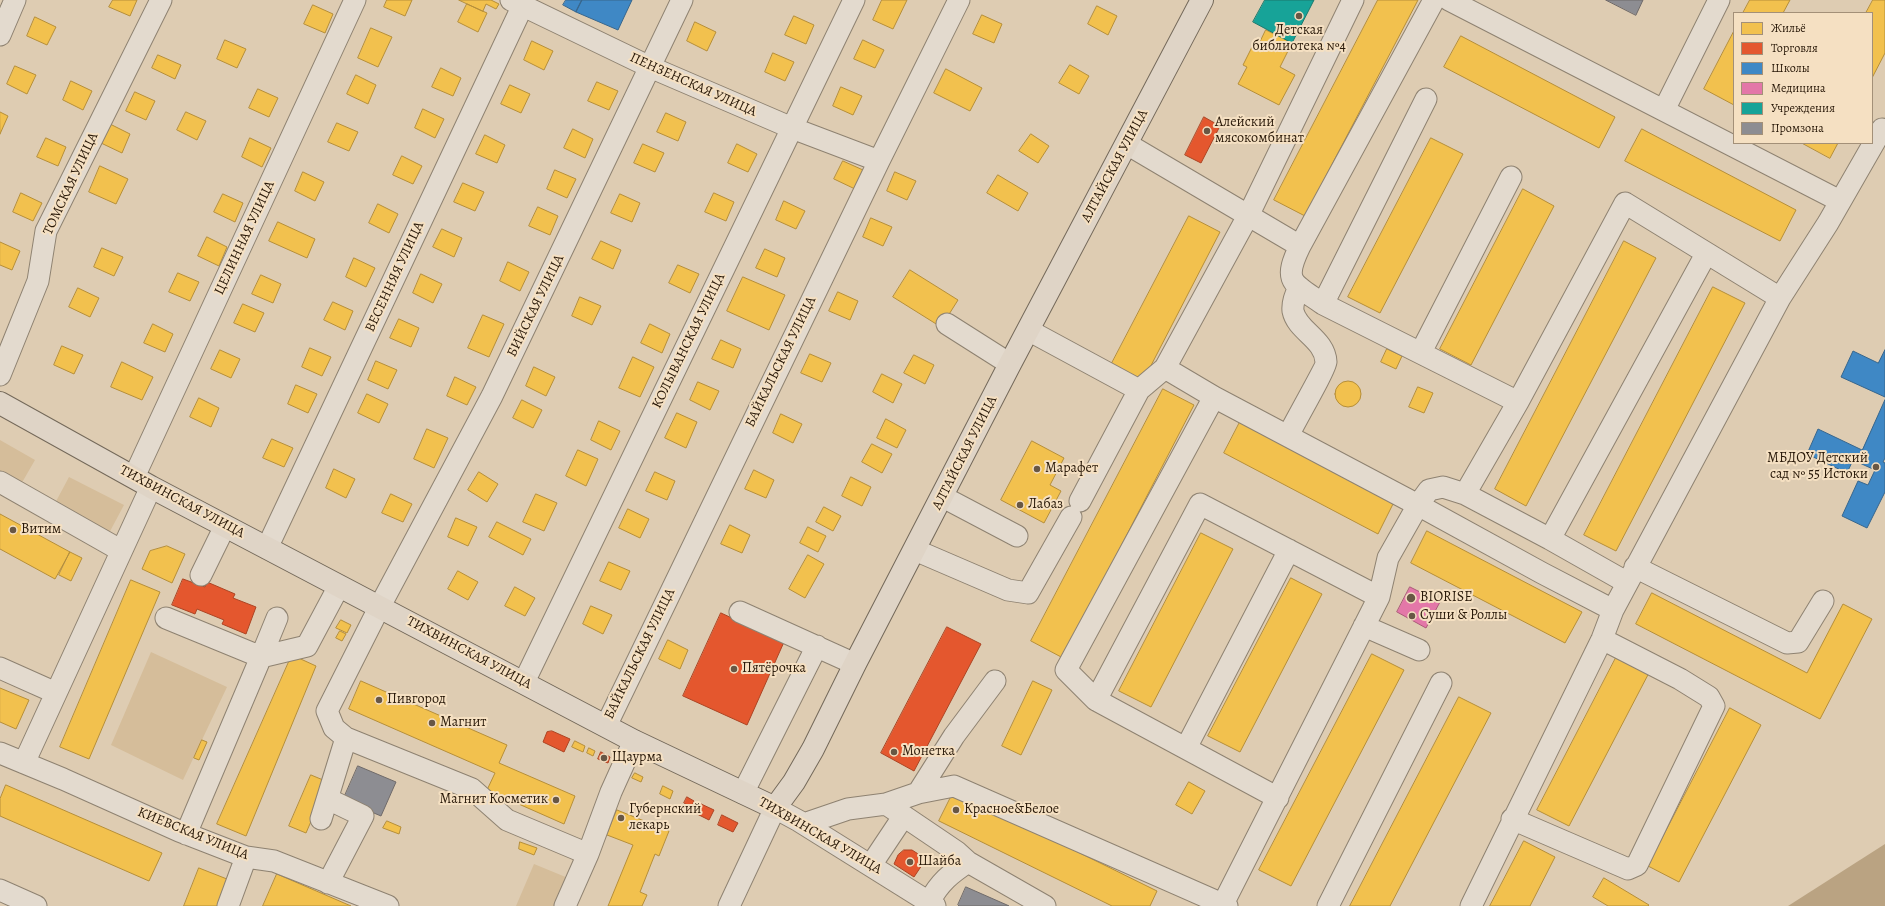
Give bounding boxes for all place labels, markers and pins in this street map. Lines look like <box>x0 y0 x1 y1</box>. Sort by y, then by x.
marker: Детская библиотека №4 <box>1294 11 1304 21</box>
place label: Детская библиотека №4 <box>1252 23 1346 56</box>
place label: Алейский мясокомбинат <box>1215 115 1304 148</box>
marker: Алейский мясокомбинат <box>1202 126 1212 136</box>
place label: МБДОУ Детский сад № 55 Истоки <box>1767 451 1868 484</box>
place label: Марафет <box>1045 461 1098 477</box>
marker: МБДОУ Детский сад № 55 Истоки <box>1871 462 1881 472</box>
marker: Марафет <box>1032 464 1042 474</box>
place label: Лабаз <box>1028 497 1063 513</box>
marker: Лабаз <box>1015 500 1025 510</box>
place label: Витим <box>21 522 61 538</box>
marker: Витим <box>8 525 18 535</box>
place label: BIORISE <box>1420 590 1472 606</box>
marker: BIORISE <box>1405 592 1417 604</box>
place label: Суши & Роллы <box>1420 608 1507 624</box>
marker: Суши & Роллы <box>1407 611 1417 621</box>
place label: Пятёрочка <box>742 661 806 677</box>
marker: Пятёрочка <box>729 664 739 674</box>
place label: Пивгород <box>387 692 446 708</box>
marker: Пивгород <box>374 695 384 705</box>
place label: Магнит <box>440 715 487 731</box>
marker: Магнит <box>427 718 437 728</box>
place label: Монетка <box>902 744 955 760</box>
marker: Монетка <box>889 747 899 757</box>
place label: Щаурма <box>612 750 662 766</box>
marker: Щаурма <box>599 753 609 763</box>
place label: Магнит Косметик <box>440 792 548 808</box>
marker: Магнит Косметик <box>551 795 561 805</box>
place label: Губернский лекарь <box>629 802 701 834</box>
place label: Красное&Белое <box>964 802 1059 818</box>
marker: Красное&Белое <box>951 805 961 815</box>
marker: Губернский лекарь <box>616 813 626 823</box>
place label: Шайба <box>918 854 961 870</box>
marker: Шайба <box>905 857 915 867</box>

